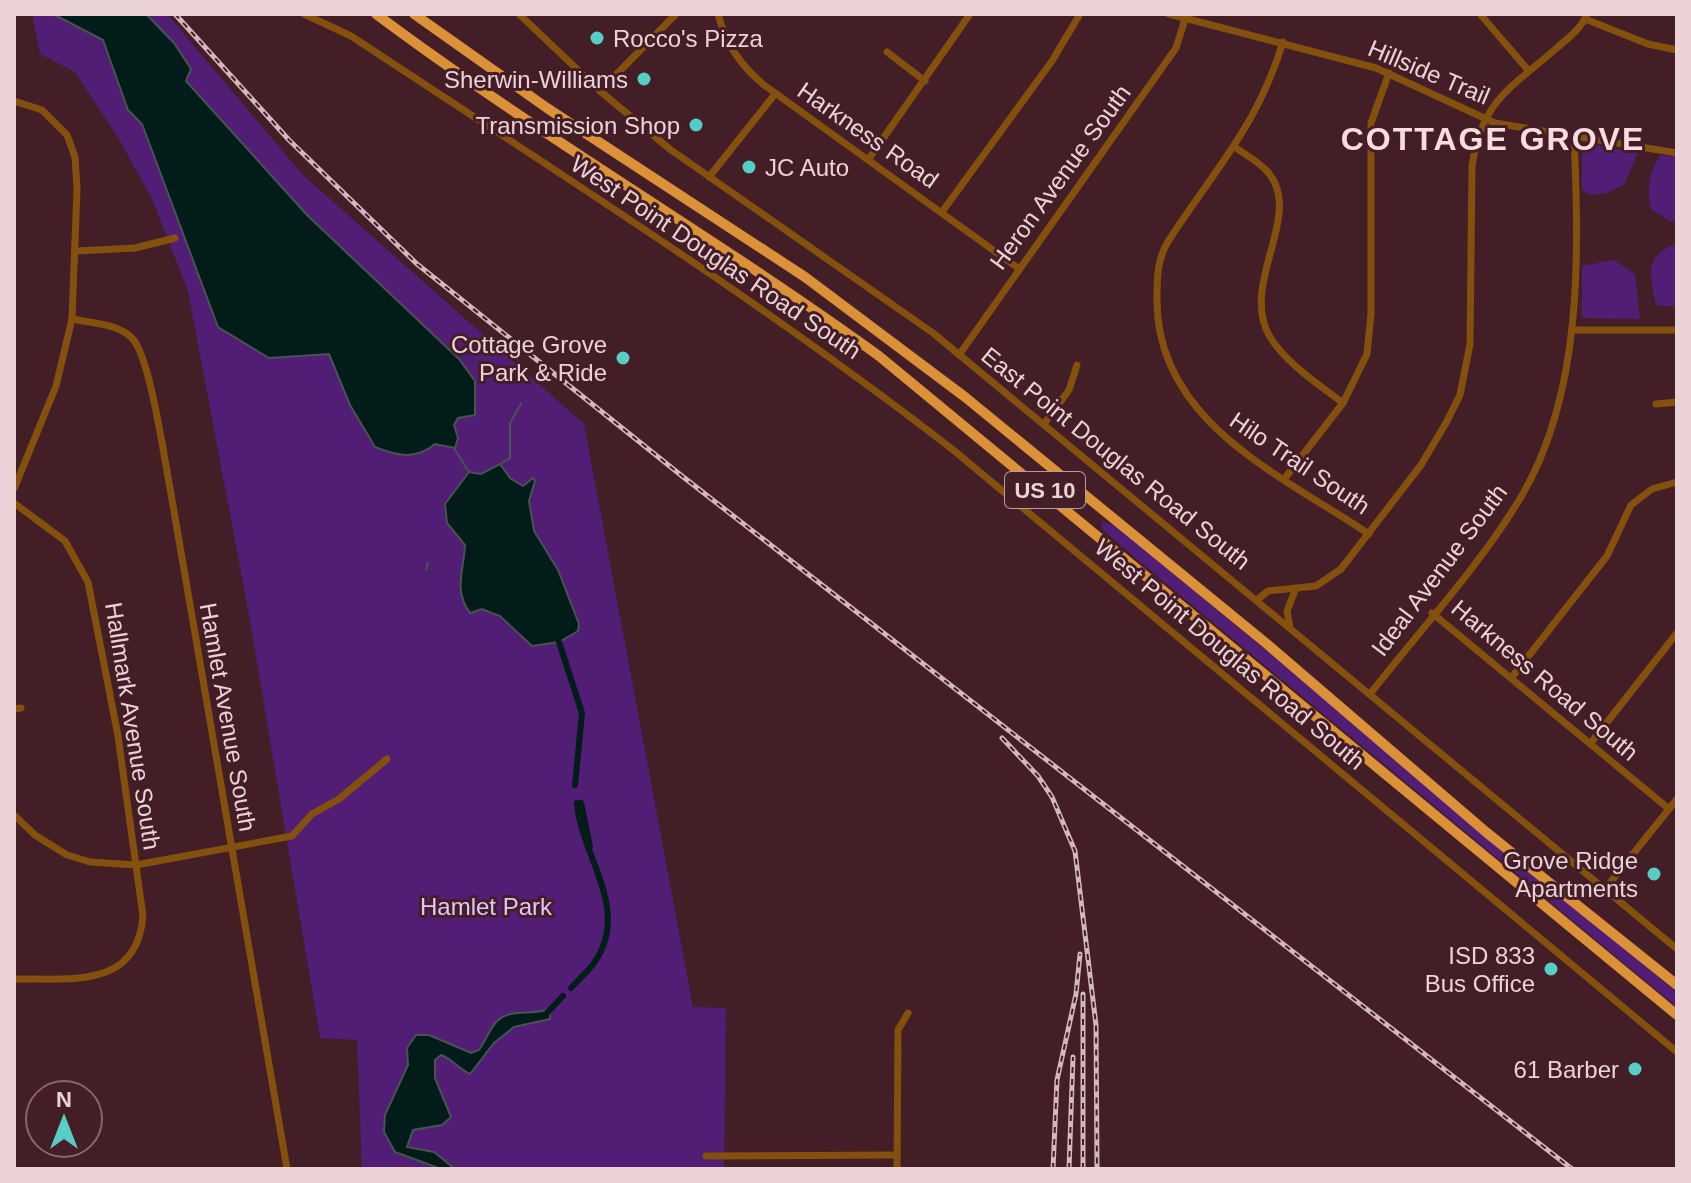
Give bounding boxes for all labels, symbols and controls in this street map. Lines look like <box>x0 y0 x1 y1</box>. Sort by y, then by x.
place label: Rocco's Pizza <box>613 25 764 52</box>
marker: Rocco's Pizza <box>588 29 606 47</box>
street label: Hillside Trail <box>1364 34 1494 110</box>
place label: Sherwin-Williams <box>444 66 628 93</box>
marker: Sherwin-Williams <box>635 70 653 88</box>
street label: Harkness Road <box>793 77 943 193</box>
street label: Heron Avenue South <box>984 80 1136 274</box>
place label: Transmission Shop <box>475 112 680 139</box>
marker: Transmission Shop <box>687 116 705 134</box>
district label: COTTAGE GROVE <box>1341 121 1645 157</box>
street label: West Point Douglas Road South <box>566 150 866 364</box>
place label: JC Auto <box>765 154 849 181</box>
marker: JC Auto <box>740 158 758 176</box>
place label: Cottage Grove Park & Ride <box>451 331 607 386</box>
street label: East Point Douglas Road South <box>976 341 1256 575</box>
marker: Cottage Grove Park & Ride <box>614 349 632 367</box>
street label: Hilo Trail South <box>1225 406 1375 520</box>
road number: US 10 <box>1005 472 1085 508</box>
street label: Ideal Avenue South <box>1366 479 1512 661</box>
street label: West Point Douglas Road South <box>1090 533 1370 775</box>
street label: Harkness Road South <box>1446 594 1644 766</box>
street label: Hallmark Avenue South <box>100 600 166 852</box>
street label: Hamlet Avenue South <box>195 601 261 833</box>
place label: Grove Ridge Apartments <box>1503 847 1638 902</box>
marker: Grove Ridge Apartments <box>1645 865 1663 883</box>
park label: Hamlet Park <box>420 893 553 920</box>
place label: ISD 833 Bus Office <box>1425 942 1535 997</box>
marker: ISD 833 Bus Office <box>1542 960 1560 978</box>
place label: 61 Barber <box>1514 1056 1619 1083</box>
marker: 61 Barber <box>1626 1060 1644 1078</box>
north arrow <box>24 1079 104 1159</box>
text: N <box>56 1087 72 1112</box>

